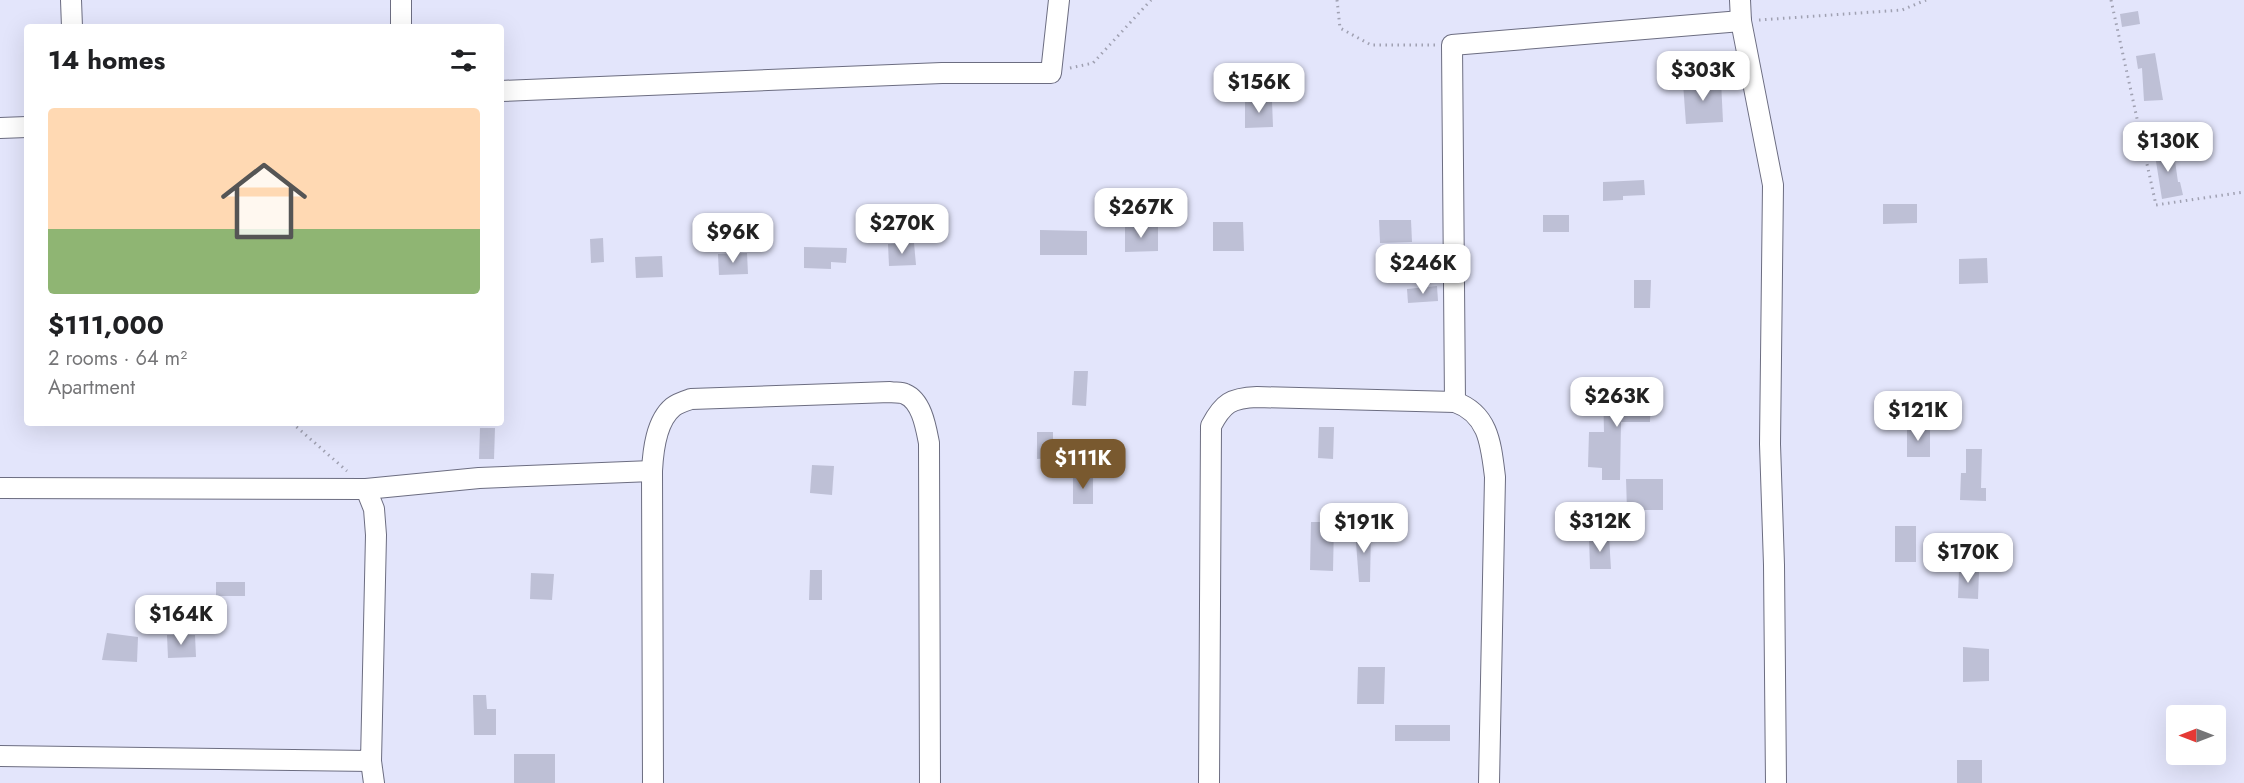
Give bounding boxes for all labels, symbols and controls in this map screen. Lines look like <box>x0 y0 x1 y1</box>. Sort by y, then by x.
text: 14 homes <box>48 41 165 79</box>
icon: filters <box>447 44 480 77</box>
pin: $303K <box>1661 51 1745 102</box>
text: $303K <box>1671 56 1735 85</box>
pin: $156K <box>1217 63 1301 114</box>
text: $156K <box>1228 68 1290 97</box>
pin: $130K <box>2126 122 2210 173</box>
text: $130K <box>2137 127 2199 156</box>
icon: home <box>210 147 318 255</box>
pin: $267K <box>1099 188 1183 239</box>
text: $267K <box>1109 193 1173 222</box>
pin: $270K <box>860 204 944 255</box>
text: $270K <box>870 209 934 238</box>
pin: $96K <box>697 213 769 264</box>
text: $96K <box>706 218 760 247</box>
pin: $246K <box>1381 244 1465 295</box>
text: $246K <box>1390 249 1456 278</box>
text: $111,000 <box>48 306 164 344</box>
text: 2 rooms · 64 m² <box>48 344 187 373</box>
text: Apartment <box>48 373 135 402</box>
pin: $263K <box>1575 377 1659 428</box>
text: $263K <box>1584 382 1650 411</box>
pin: $121K <box>1876 391 1960 442</box>
text: $121K <box>1888 396 1948 425</box>
pin: $111K <box>1041 439 1125 490</box>
text: $111K <box>1055 444 1111 473</box>
pin: $312K <box>1558 502 1642 553</box>
pin: $191K <box>1322 503 1406 554</box>
text: $312K <box>1569 507 1631 536</box>
text: $191K <box>1334 508 1394 537</box>
pin: $170K <box>1926 533 2010 584</box>
text: $170K <box>1937 538 1999 567</box>
pin: $164K <box>139 595 223 646</box>
text: $164K <box>149 600 213 629</box>
north arrow <box>2166 705 2226 765</box>
map controls <box>2166 705 2226 765</box>

